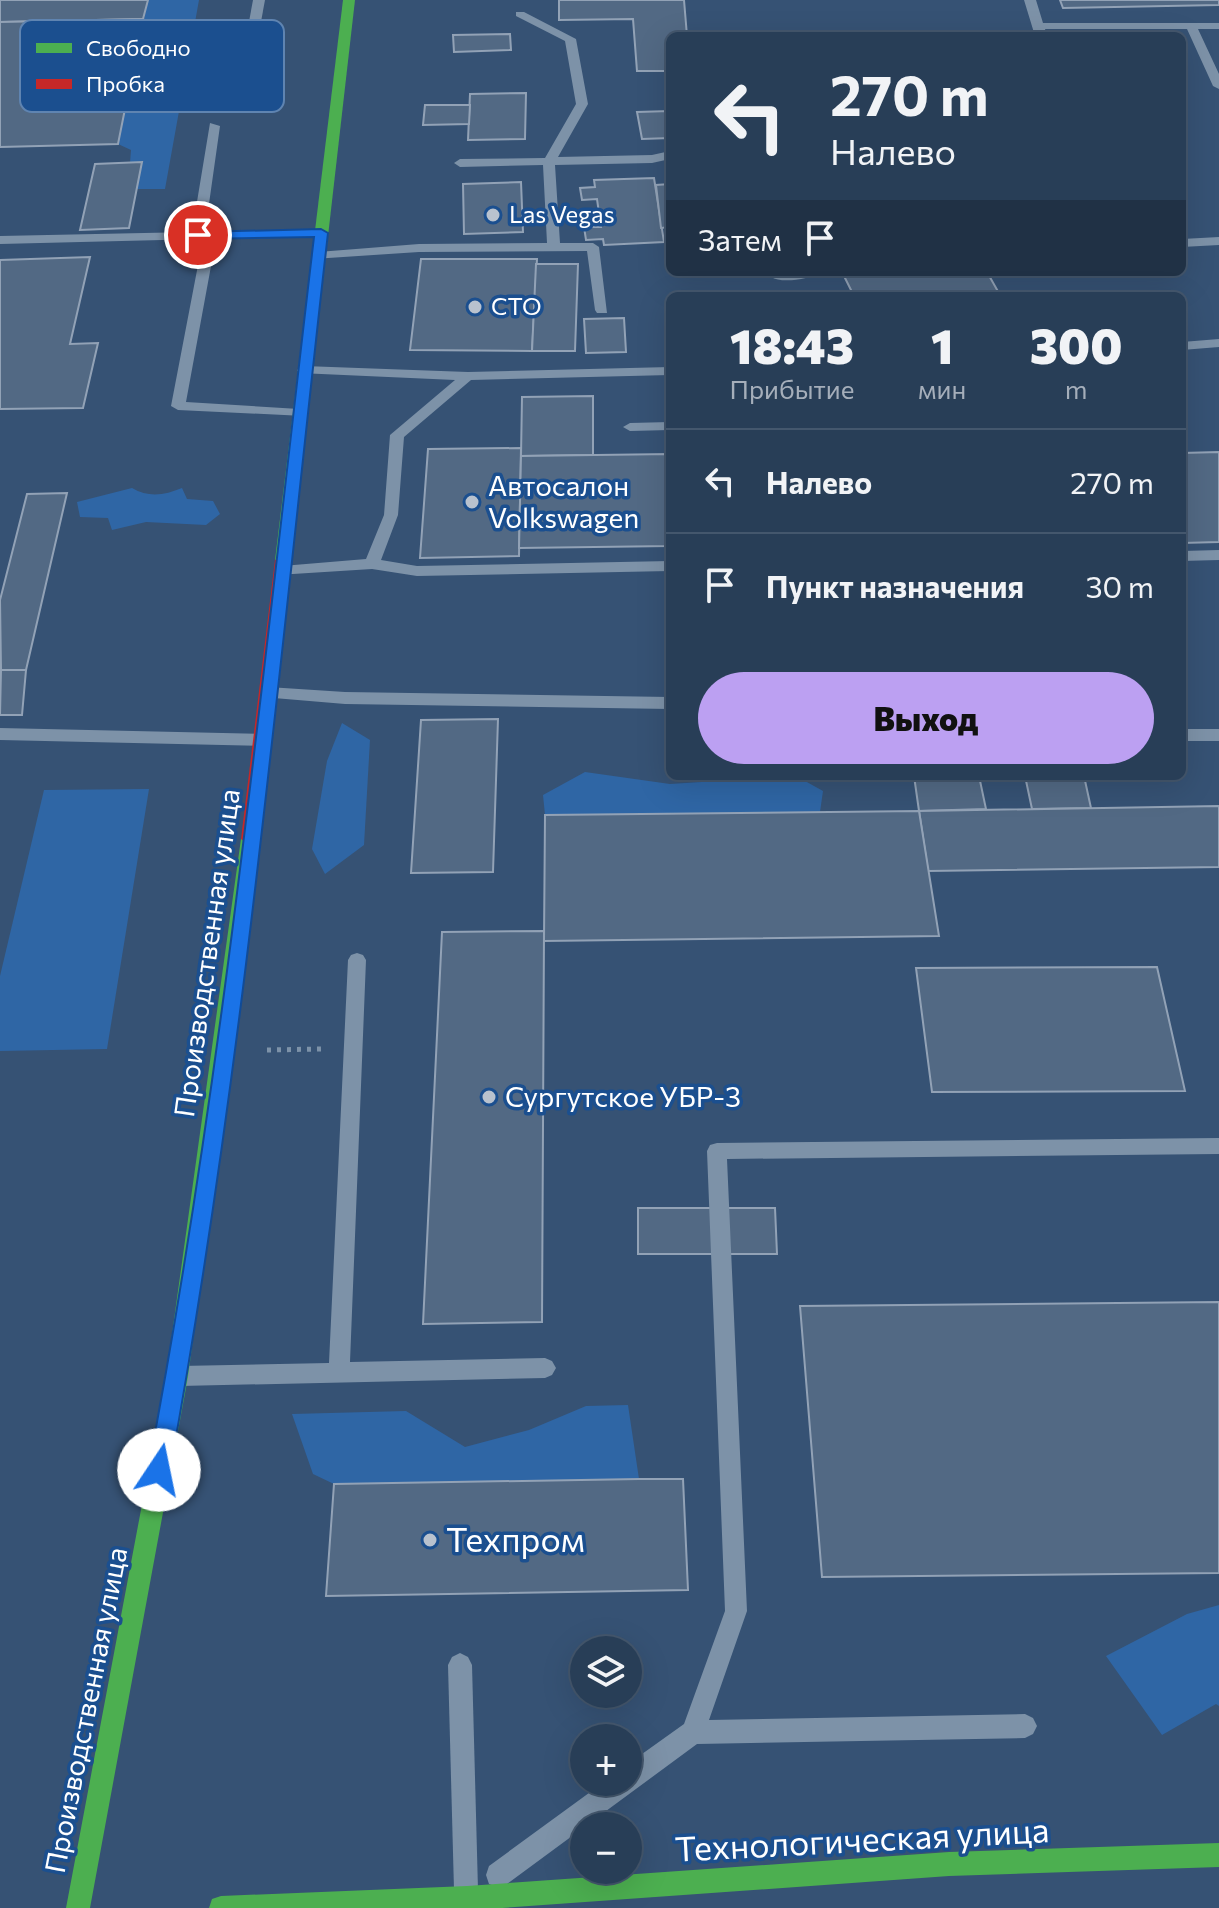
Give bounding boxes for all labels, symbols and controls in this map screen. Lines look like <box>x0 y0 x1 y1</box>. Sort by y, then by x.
legend <box>20 20 284 112</box>
text: Свободно <box>86 34 191 61</box>
text: 270 m <box>830 59 989 128</box>
icon: left <box>698 64 802 168</box>
text: Пробка <box>86 70 165 97</box>
text: Налево <box>830 128 956 172</box>
place label: Las Vegas <box>509 199 615 228</box>
pin <box>164 201 232 269</box>
marker: Las Vegas <box>484 206 502 224</box>
icon: arrive <box>176 213 220 257</box>
icon: arrive <box>798 216 842 260</box>
text: Затем <box>698 220 782 257</box>
place label: СТО <box>491 291 542 320</box>
marker: СТО <box>466 298 484 316</box>
text: 18:43 <box>730 315 854 374</box>
text: 1 <box>931 315 953 374</box>
text: 300 <box>1030 315 1122 374</box>
text: Прибытие <box>730 373 854 404</box>
text: мин <box>918 373 966 404</box>
text: m <box>1065 373 1087 404</box>
icon: left <box>698 459 742 503</box>
text: Налево <box>766 463 872 500</box>
text: 270 m <box>1070 463 1154 500</box>
place label: Автосалон Volkswagen <box>488 468 639 534</box>
marker: Автосалон Volkswagen <box>463 493 481 511</box>
icon: arrive <box>698 563 742 607</box>
text: Пункт назначения <box>766 567 1024 604</box>
text: 30 m <box>1085 567 1154 604</box>
button: Выход <box>698 672 1154 764</box>
street label: Производственная улица <box>166 787 246 1119</box>
place label: Сургутское УБР-3 <box>505 1079 741 1113</box>
marker: Сургутское УБР-3 <box>480 1088 498 1106</box>
position arrow <box>117 1428 201 1512</box>
place label: Техпром <box>446 1517 585 1559</box>
marker: Техпром <box>421 1531 439 1549</box>
street label: Производственная улица <box>37 1544 133 1876</box>
map controls <box>570 1636 642 1884</box>
button: layers <box>570 1636 642 1708</box>
button: + <box>570 1724 642 1796</box>
street label: Технологическая улица <box>674 1807 1050 1869</box>
button: − <box>570 1812 642 1884</box>

